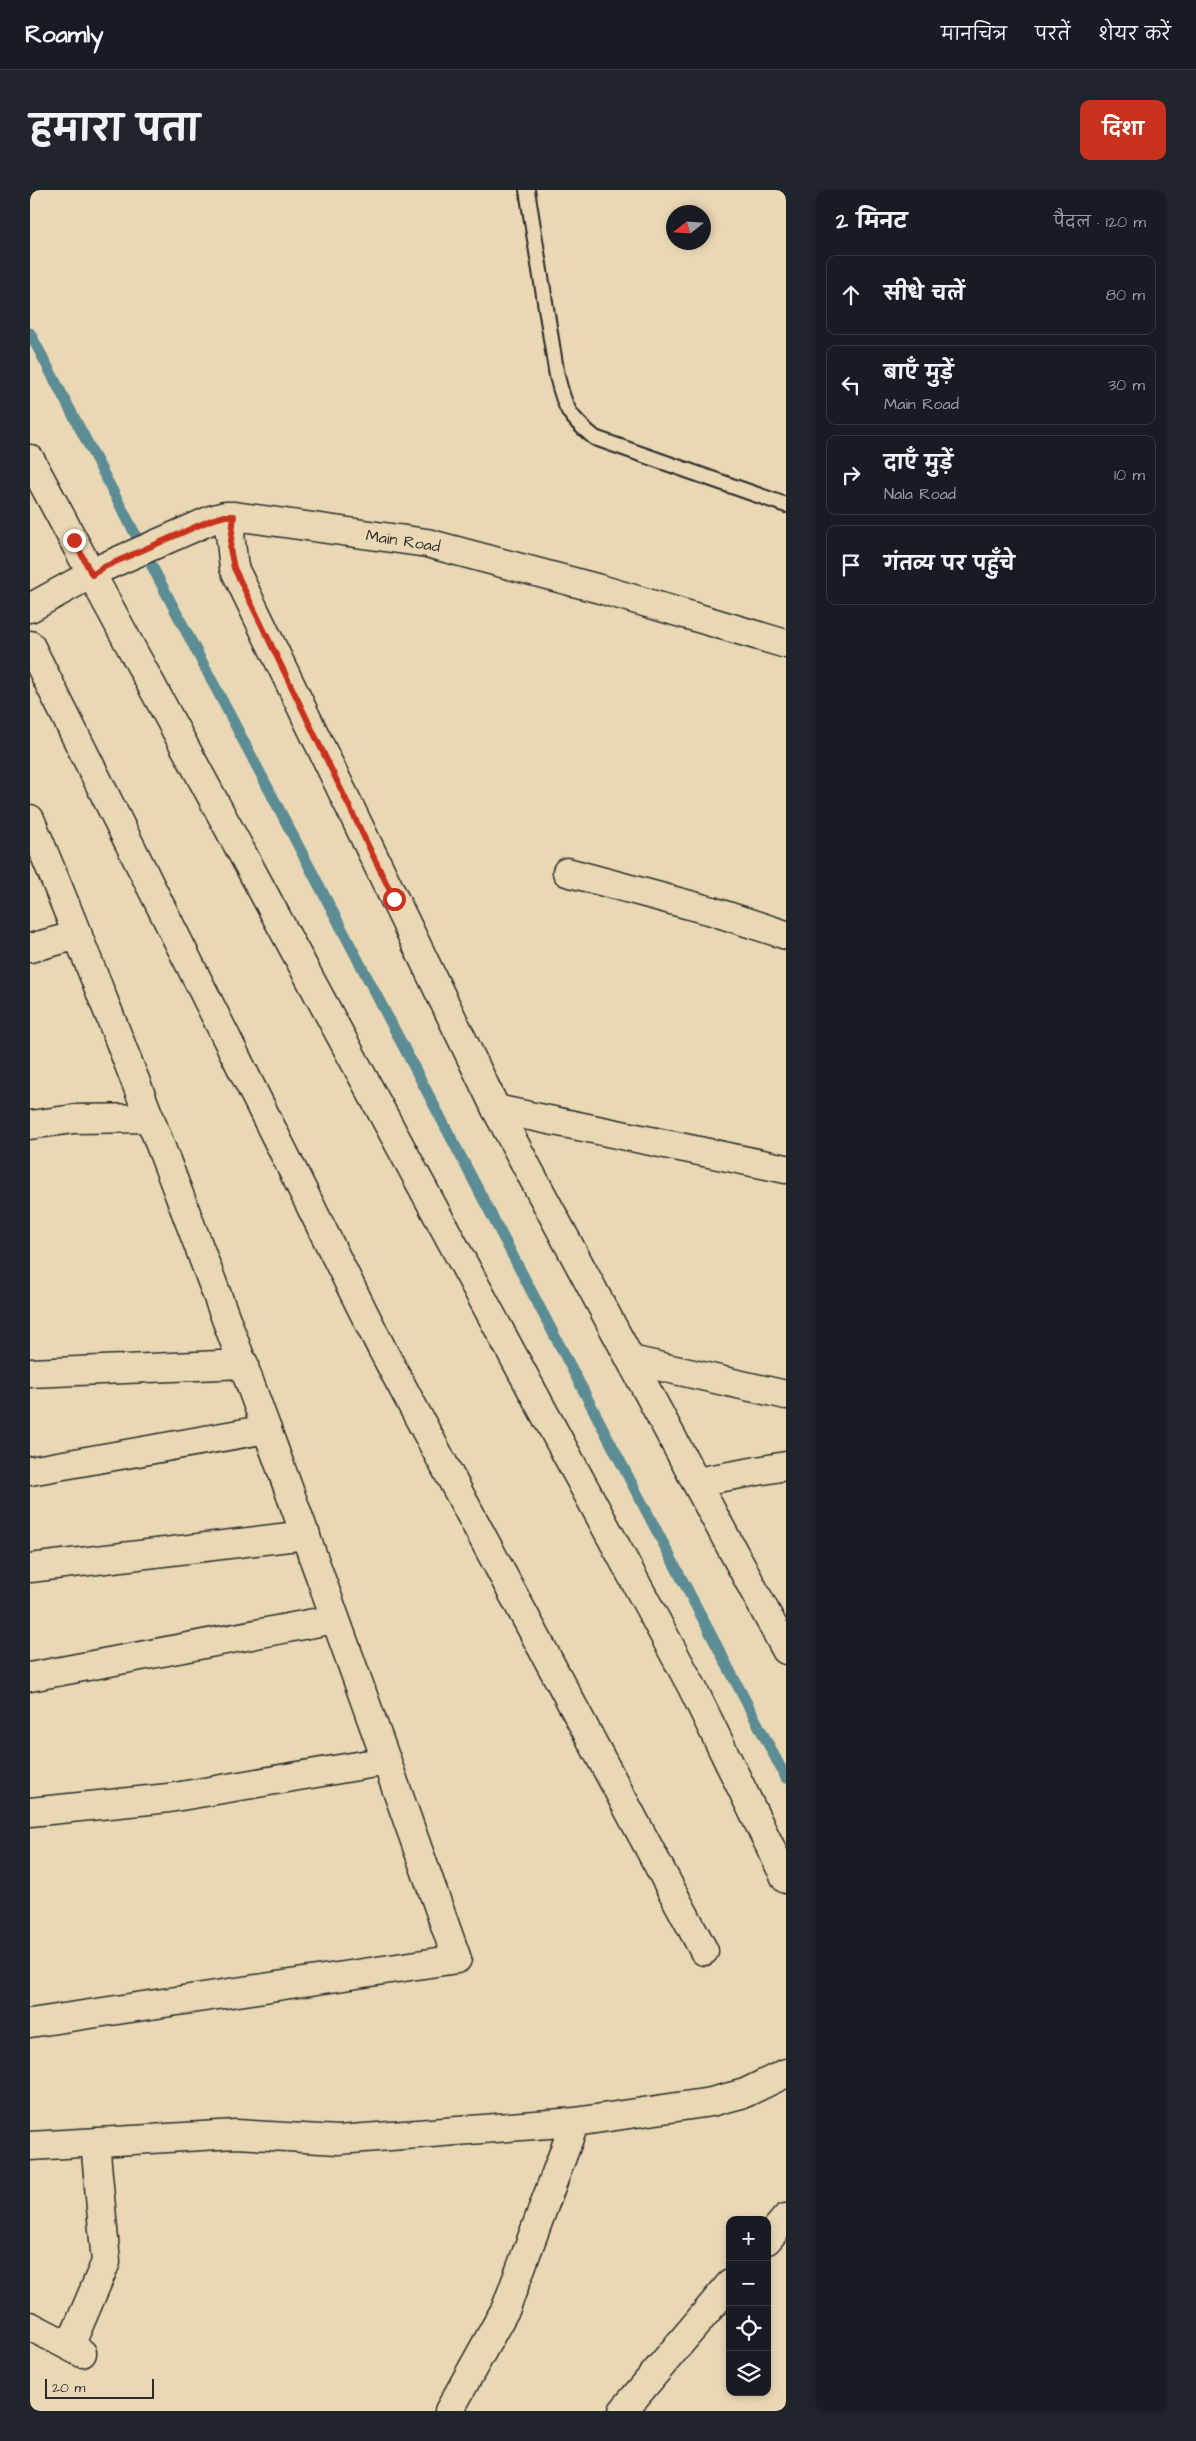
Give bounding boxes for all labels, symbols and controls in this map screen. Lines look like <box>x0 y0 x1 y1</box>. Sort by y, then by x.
text: Roamly <box>25 18 103 52</box>
text: मानचित्र <box>941 22 1007 47</box>
text: परतें <box>1035 22 1070 47</box>
text: शेयर करें <box>1098 22 1171 47</box>
button: दिशा <box>1080 100 1166 160</box>
text: हमारा पता <box>30 105 200 154</box>
north arrow <box>666 205 711 250</box>
text: 2 मिनट <box>836 207 907 236</box>
text: पैदल · 120 m <box>1054 211 1146 233</box>
icon: ahead <box>837 281 865 309</box>
text: सीधे चलें <box>884 281 965 308</box>
text: 80 m <box>1106 284 1145 306</box>
text: बाएँ मुड़ें <box>884 360 953 387</box>
icon: left <box>837 371 865 399</box>
text: 30 m <box>1108 374 1145 396</box>
text: Main Road <box>884 393 959 415</box>
text: दाएँ मुड़ें <box>884 450 953 477</box>
icon: right <box>837 461 865 489</box>
text: 10 m <box>1114 464 1145 486</box>
text: Nala Road <box>884 483 956 505</box>
street label: Main Road <box>364 524 442 558</box>
route end <box>63 529 86 552</box>
icon: arrive <box>837 551 865 579</box>
text: गंतव्य पर पहुँचे <box>884 551 1015 578</box>
route start <box>383 888 406 911</box>
map controls <box>726 2216 771 2396</box>
button: + <box>726 2216 771 2261</box>
button: − <box>726 2261 771 2306</box>
button: locate <box>726 2306 771 2351</box>
button: layers <box>726 2351 771 2396</box>
scale bar <box>45 2376 154 2399</box>
text: 20 m <box>52 2378 85 2398</box>

